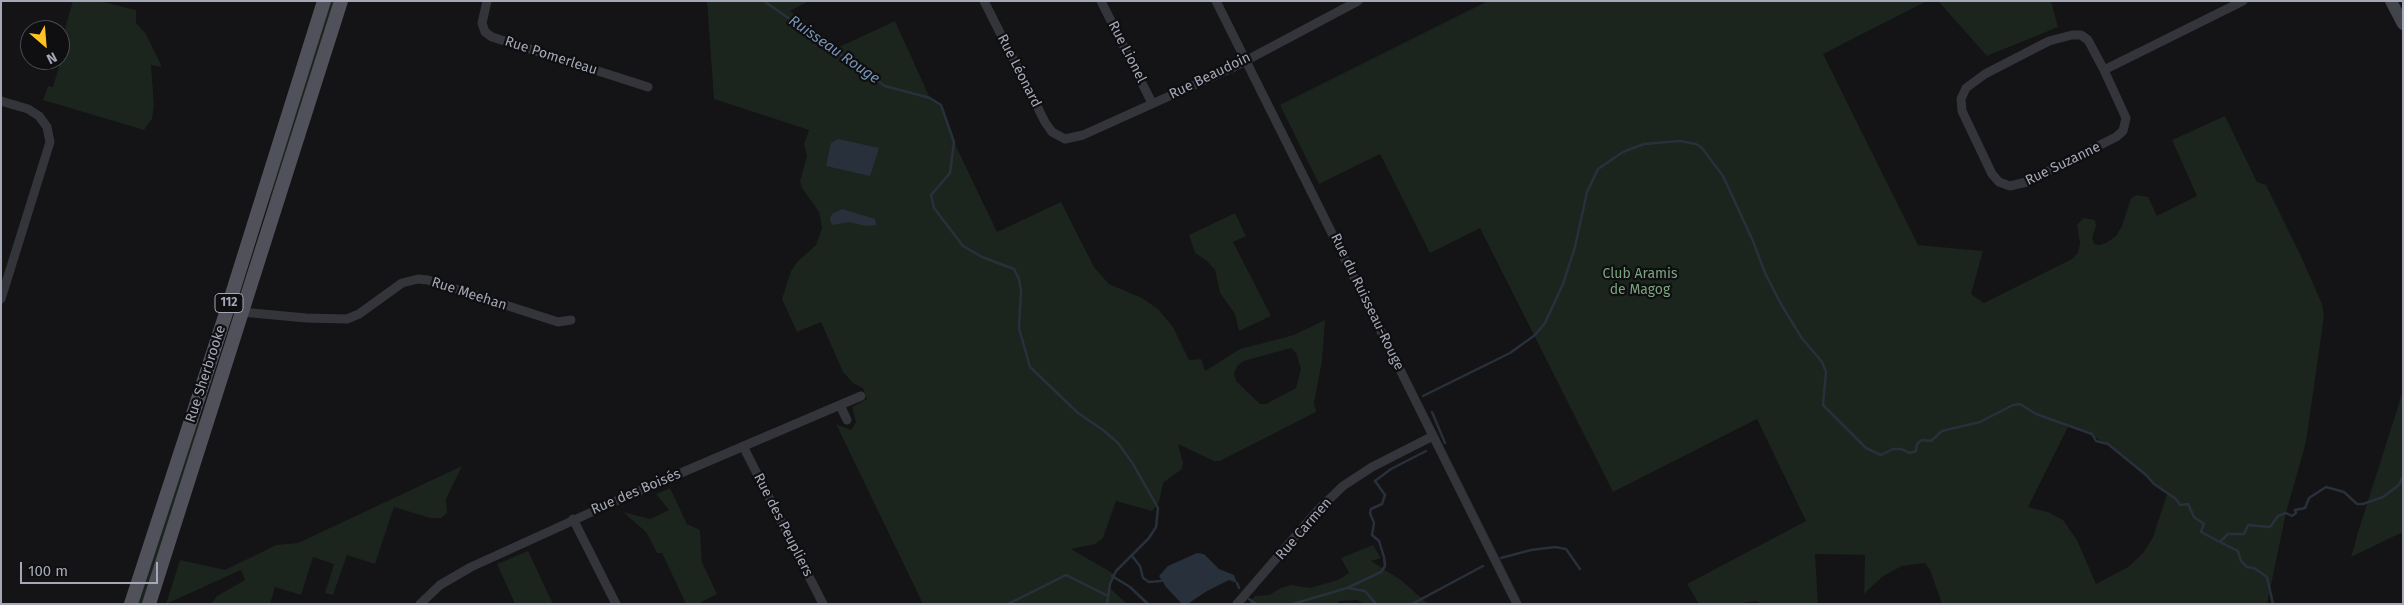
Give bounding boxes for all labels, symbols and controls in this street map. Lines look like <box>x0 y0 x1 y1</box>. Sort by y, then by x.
water label: Ruisseau Rouge <box>785 12 883 88</box>
street label: Rue Lionel <box>1104 18 1150 86</box>
north arrow <box>20 20 70 70</box>
street label: Rue Léonard <box>993 32 1045 110</box>
street label: Rue Pomerleau <box>503 33 599 79</box>
text: N <box>44 48 60 68</box>
street label: Rue Beaudoin <box>1167 49 1253 103</box>
street label: Rue Suzanne <box>2023 139 2103 189</box>
street label: Rue du Ruisseau-Rouge <box>1327 231 1407 373</box>
park label: Club Aramis de Magog <box>1602 266 1678 298</box>
street label: Rue Meehan <box>429 274 509 314</box>
road number: 112 <box>215 294 243 312</box>
street label: Rue Sherbrooke <box>182 323 230 425</box>
street label: Rue des Boisés <box>589 466 683 518</box>
street label: Rue des Peupliers <box>750 471 816 579</box>
street label: Rue Carmen <box>1273 495 1335 563</box>
scale bar <box>22 552 160 584</box>
text: 100 m <box>28 562 68 580</box>

